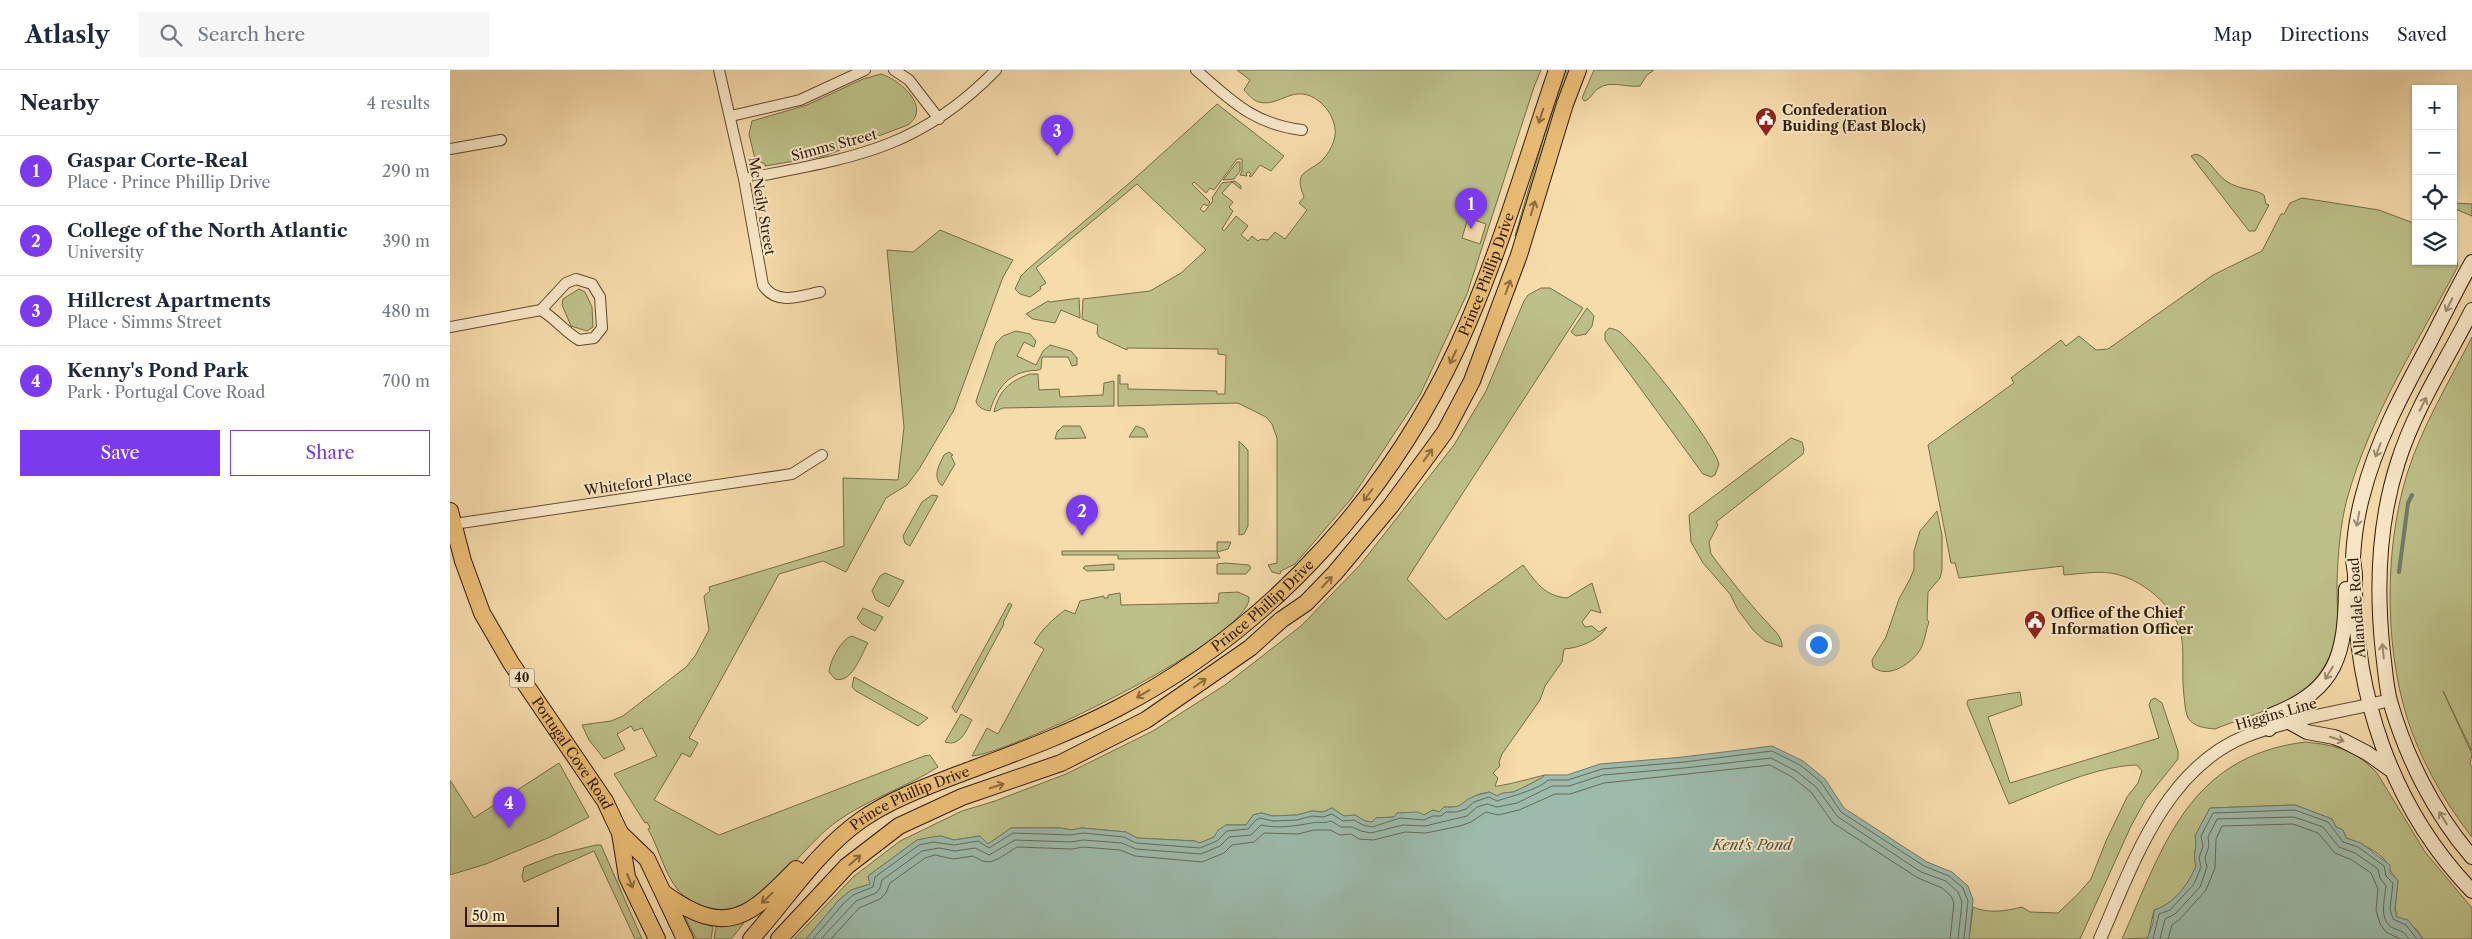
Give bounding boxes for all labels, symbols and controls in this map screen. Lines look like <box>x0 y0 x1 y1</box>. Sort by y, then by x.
search box <box>139 12 489 57</box>
text: Atlasly <box>25 20 109 49</box>
icon: search <box>157 21 185 49</box>
text: Search here <box>197 23 305 46</box>
text: Map <box>2213 24 2252 46</box>
text: Directions <box>2280 24 2369 46</box>
text: Saved <box>2397 24 2447 46</box>
map controls <box>2412 85 2457 265</box>
button: + <box>2412 85 2457 130</box>
text: Nearby <box>20 90 99 115</box>
text: 4 results <box>367 93 430 113</box>
place label: Confederation Buiding (East Block) <box>1782 101 1926 135</box>
public building icon: Confederation Buiding (East Block) <box>1754 106 1778 137</box>
one-way arrow <box>1536 108 1545 123</box>
pin: 3 <box>1041 115 1073 156</box>
street label: Simms Street <box>789 125 879 165</box>
button: − <box>2412 130 2457 175</box>
text: Gaspar Corte-Real <box>67 149 248 172</box>
street label: McNeily Street <box>745 156 779 256</box>
text: 1 <box>32 161 40 181</box>
text: 290 m <box>382 161 430 181</box>
text: Place · Prince Phillip Drive <box>67 172 271 192</box>
button: locate <box>2412 175 2457 220</box>
pin: 1 <box>1455 188 1487 229</box>
one-way arrow <box>1529 201 1539 217</box>
street label: Prince Phillip Drive <box>1454 210 1518 339</box>
text: College of the North Atlantic <box>67 219 347 242</box>
button: layers <box>2412 220 2457 265</box>
text: 2 <box>31 231 41 251</box>
text: 390 m <box>383 231 430 251</box>
text: University <box>67 242 144 262</box>
one-way arrow <box>1504 280 1513 295</box>
text: Hillcrest Apartments <box>67 289 271 312</box>
one-way arrow <box>2444 297 2453 312</box>
text: 3 <box>31 301 41 321</box>
text: 480 m <box>382 301 430 321</box>
text: Place · Simms Street <box>67 312 222 332</box>
one-way arrow <box>1447 349 1457 364</box>
text: Kenny's Pond Park <box>67 359 249 382</box>
text: 4 <box>31 371 41 391</box>
text: 700 m <box>383 371 430 391</box>
text: Park · Portugal Cove Road <box>67 382 265 402</box>
one-way arrow <box>2419 397 2428 412</box>
button: Save <box>20 430 220 476</box>
button: Share <box>230 430 430 476</box>
one-way arrow <box>2372 443 2381 458</box>
one-way arrow <box>1423 448 1433 462</box>
street label: Whiteford Place <box>582 466 693 500</box>
one-way arrow <box>1363 488 1373 502</box>
pin: 2 <box>1066 495 1098 536</box>
one-way arrow <box>2353 510 2363 526</box>
street label: Prince Phillip Drive <box>1208 556 1318 656</box>
street label: Allandale Road <box>2344 556 2370 660</box>
one-way arrow <box>1321 575 1332 588</box>
place label: Office of the Chief Information Officer <box>2051 604 2193 638</box>
public building icon: Office of the Chief Information Officer <box>2023 609 2047 640</box>
your location <box>1806 632 1832 658</box>
one-way arrow <box>2378 644 2388 660</box>
one-way arrow <box>2323 666 2334 680</box>
road number: 40 <box>510 668 534 688</box>
one-way arrow <box>1193 678 1207 688</box>
one-way arrow <box>1136 689 1150 699</box>
street label: Portugal Cove Road <box>528 694 617 813</box>
street label: Higgins Line <box>2233 694 2319 734</box>
one-way arrow <box>2328 734 2344 744</box>
street label: Prince Phillip Drive <box>846 762 972 834</box>
one-way arrow <box>989 781 1005 790</box>
pin: 4 <box>493 787 525 828</box>
one-way arrow <box>2438 811 2448 825</box>
water label: Kent's Pond <box>1711 835 1794 854</box>
one-way arrow <box>848 854 861 866</box>
one-way arrow <box>626 873 635 888</box>
one-way arrow <box>761 892 774 904</box>
scale bar <box>465 904 559 927</box>
text: 50 m <box>472 907 505 925</box>

